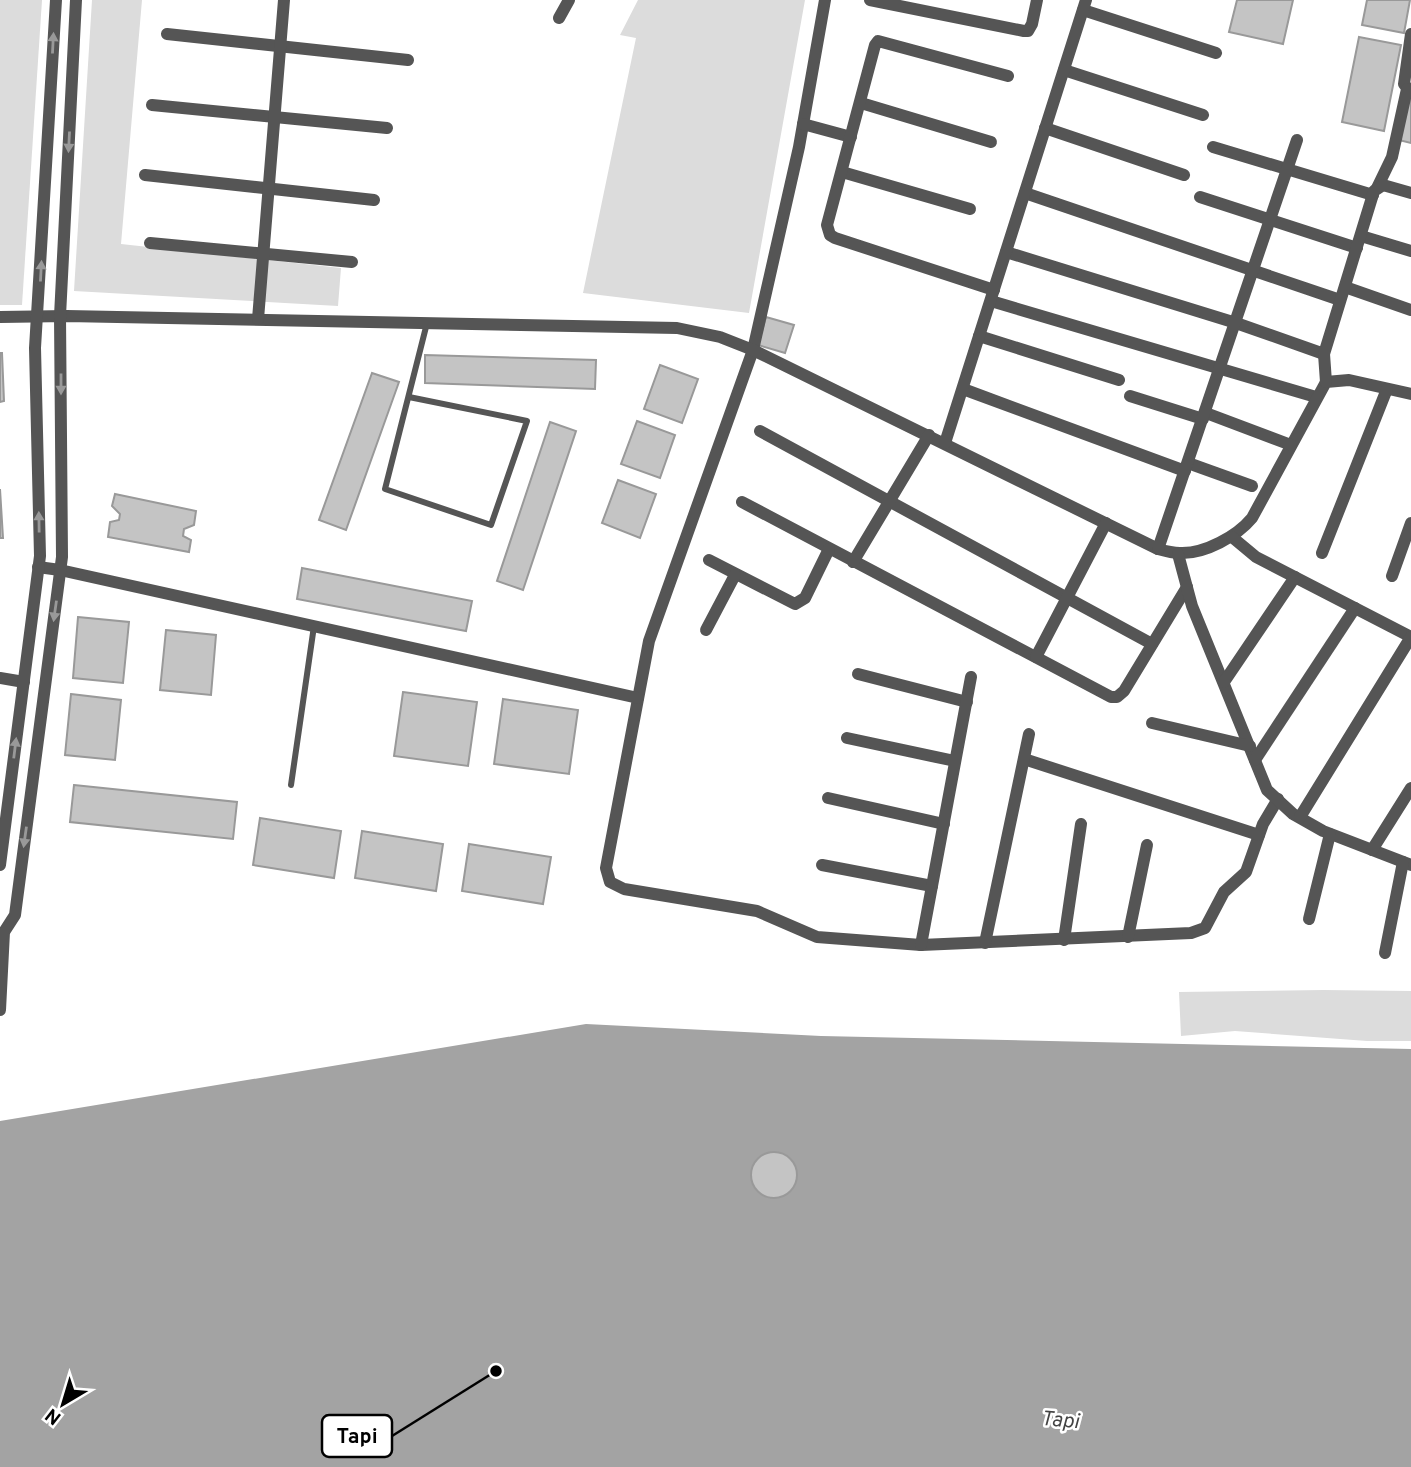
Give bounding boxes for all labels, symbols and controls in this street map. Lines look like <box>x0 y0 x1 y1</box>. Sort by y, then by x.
one-way arrow <box>48 32 59 54</box>
one-way arrow <box>63 131 74 153</box>
one-way arrow <box>35 259 46 281</box>
one-way arrow <box>55 373 67 395</box>
one-way arrow <box>33 511 45 533</box>
one-way arrow <box>49 600 60 622</box>
one-way arrow <box>10 737 21 759</box>
one-way arrow <box>19 826 30 848</box>
north arrow <box>28 1369 98 1439</box>
text: N <box>41 1402 67 1429</box>
water label: Tapi <box>1040 1406 1082 1436</box>
callout: Tapi <box>322 1415 392 1457</box>
text: Tapi <box>336 1424 378 1451</box>

